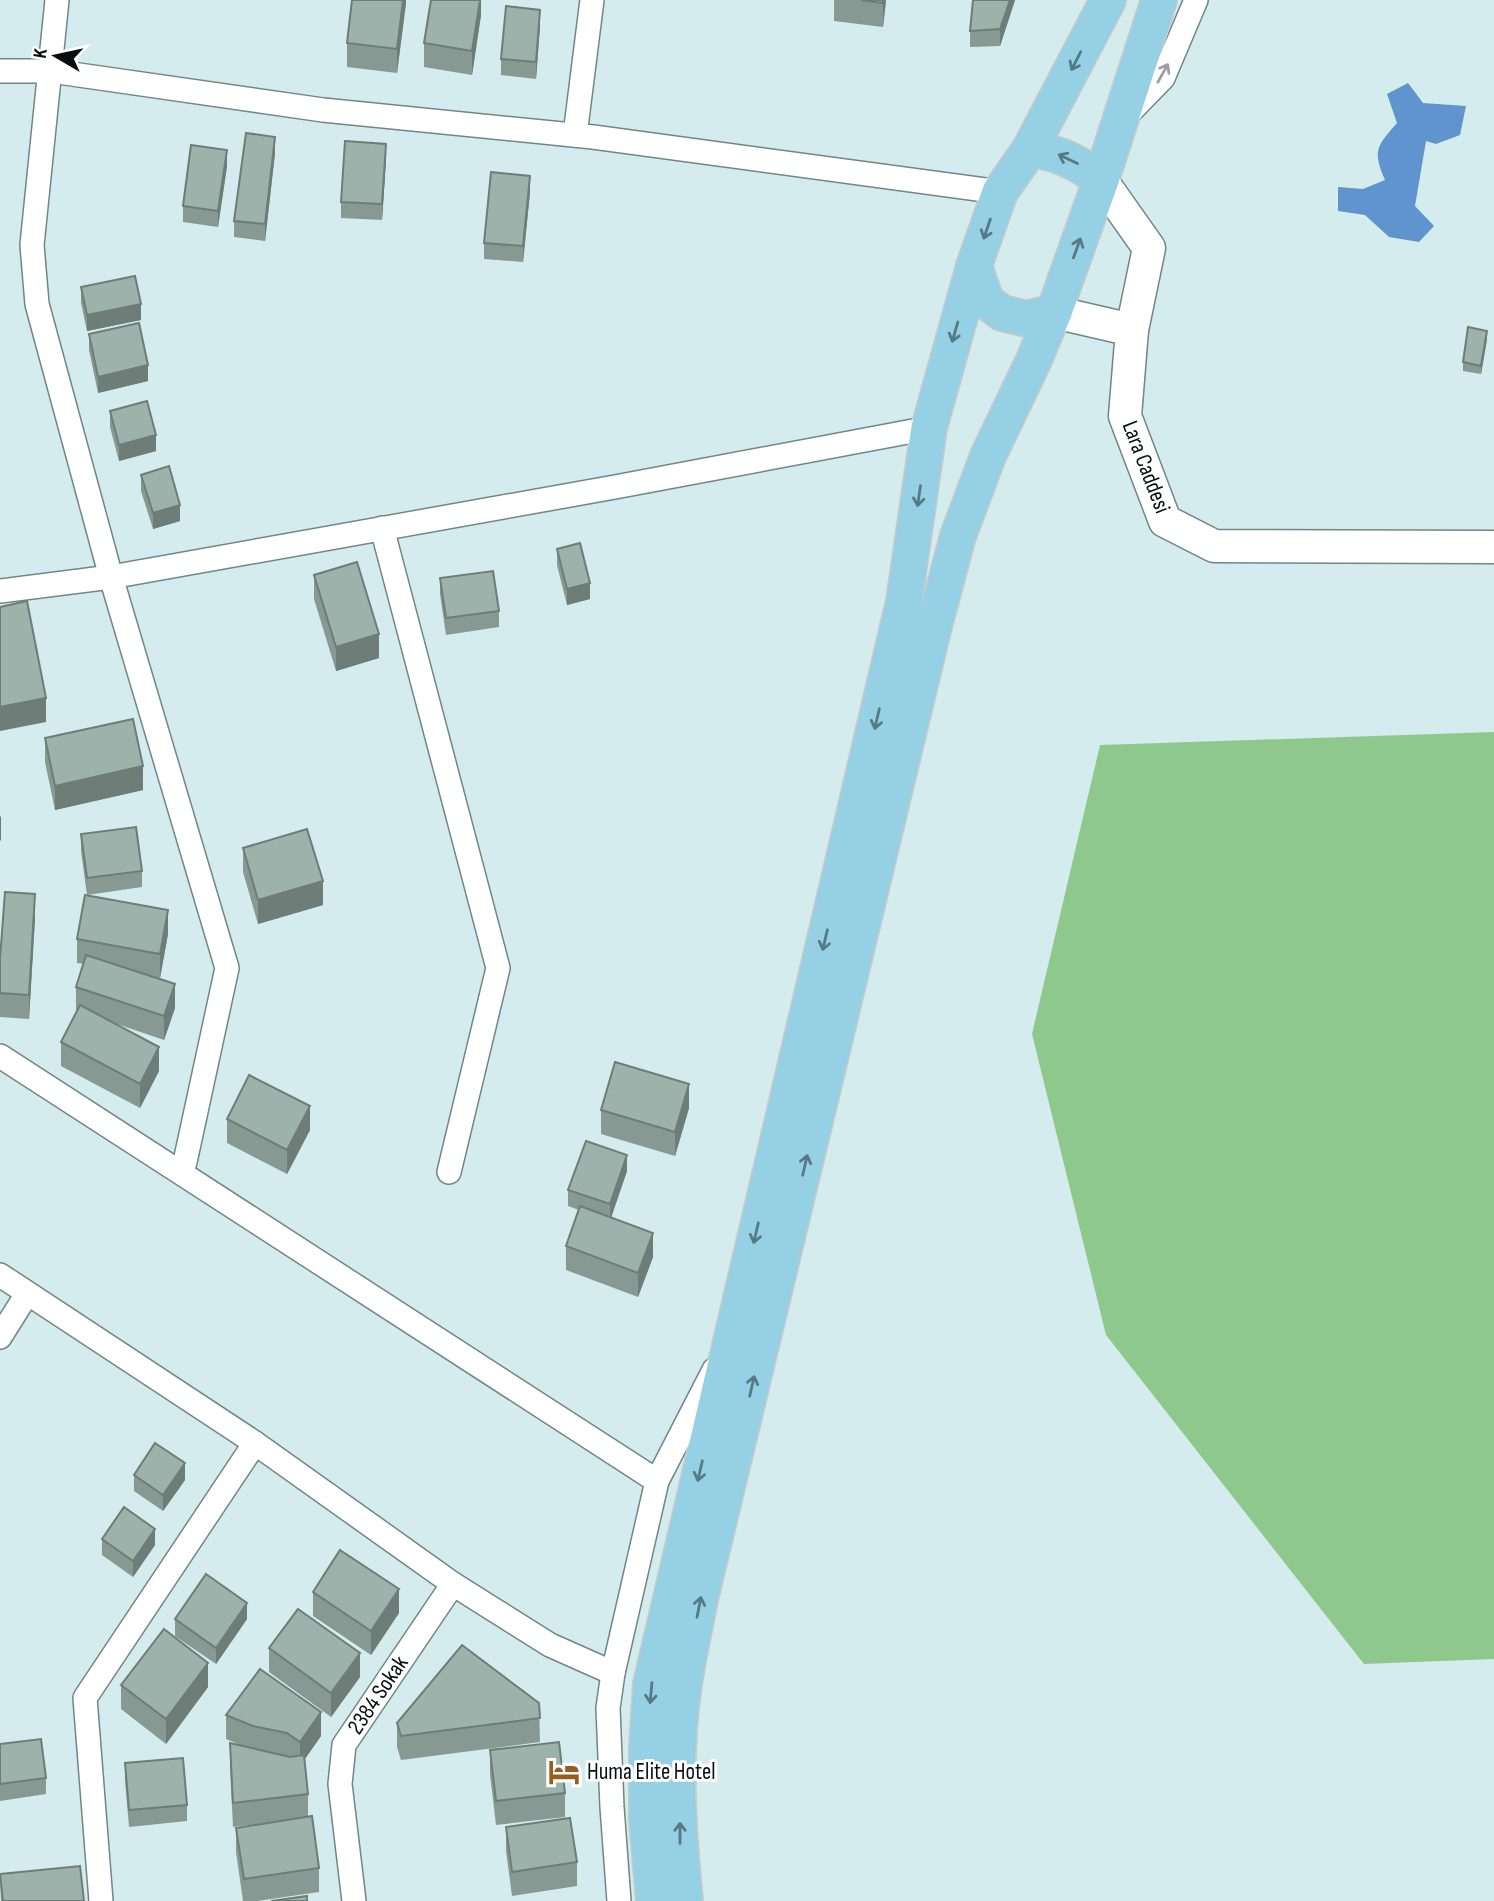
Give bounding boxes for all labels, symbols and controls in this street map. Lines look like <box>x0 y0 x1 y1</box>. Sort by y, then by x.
north arrow <box>21 21 91 91</box>
text: K <box>29 47 53 60</box>
one-way arrow <box>1069 50 1083 70</box>
one-way arrow <box>1156 63 1170 83</box>
one-way arrow <box>1058 152 1079 166</box>
one-way arrow <box>980 218 993 240</box>
one-way arrow <box>1072 237 1084 259</box>
one-way arrow <box>948 320 961 342</box>
street label: Lara Caddesi <box>1116 417 1176 517</box>
one-way arrow <box>913 484 926 506</box>
one-way arrow <box>870 707 883 730</box>
one-way arrow <box>818 928 831 951</box>
one-way arrow <box>799 1154 812 1177</box>
one-way arrow <box>749 1221 762 1244</box>
one-way arrow <box>745 1375 759 1398</box>
one-way arrow <box>693 1459 706 1482</box>
one-way arrow <box>693 1596 706 1619</box>
street label: 2384 Sokak <box>342 1650 415 1740</box>
one-way arrow <box>644 1681 657 1703</box>
hotel icon: Huma Elite Hotel <box>547 1755 581 1789</box>
place label: Huma Elite Hotel <box>587 1758 715 1786</box>
one-way arrow <box>673 1822 686 1845</box>

